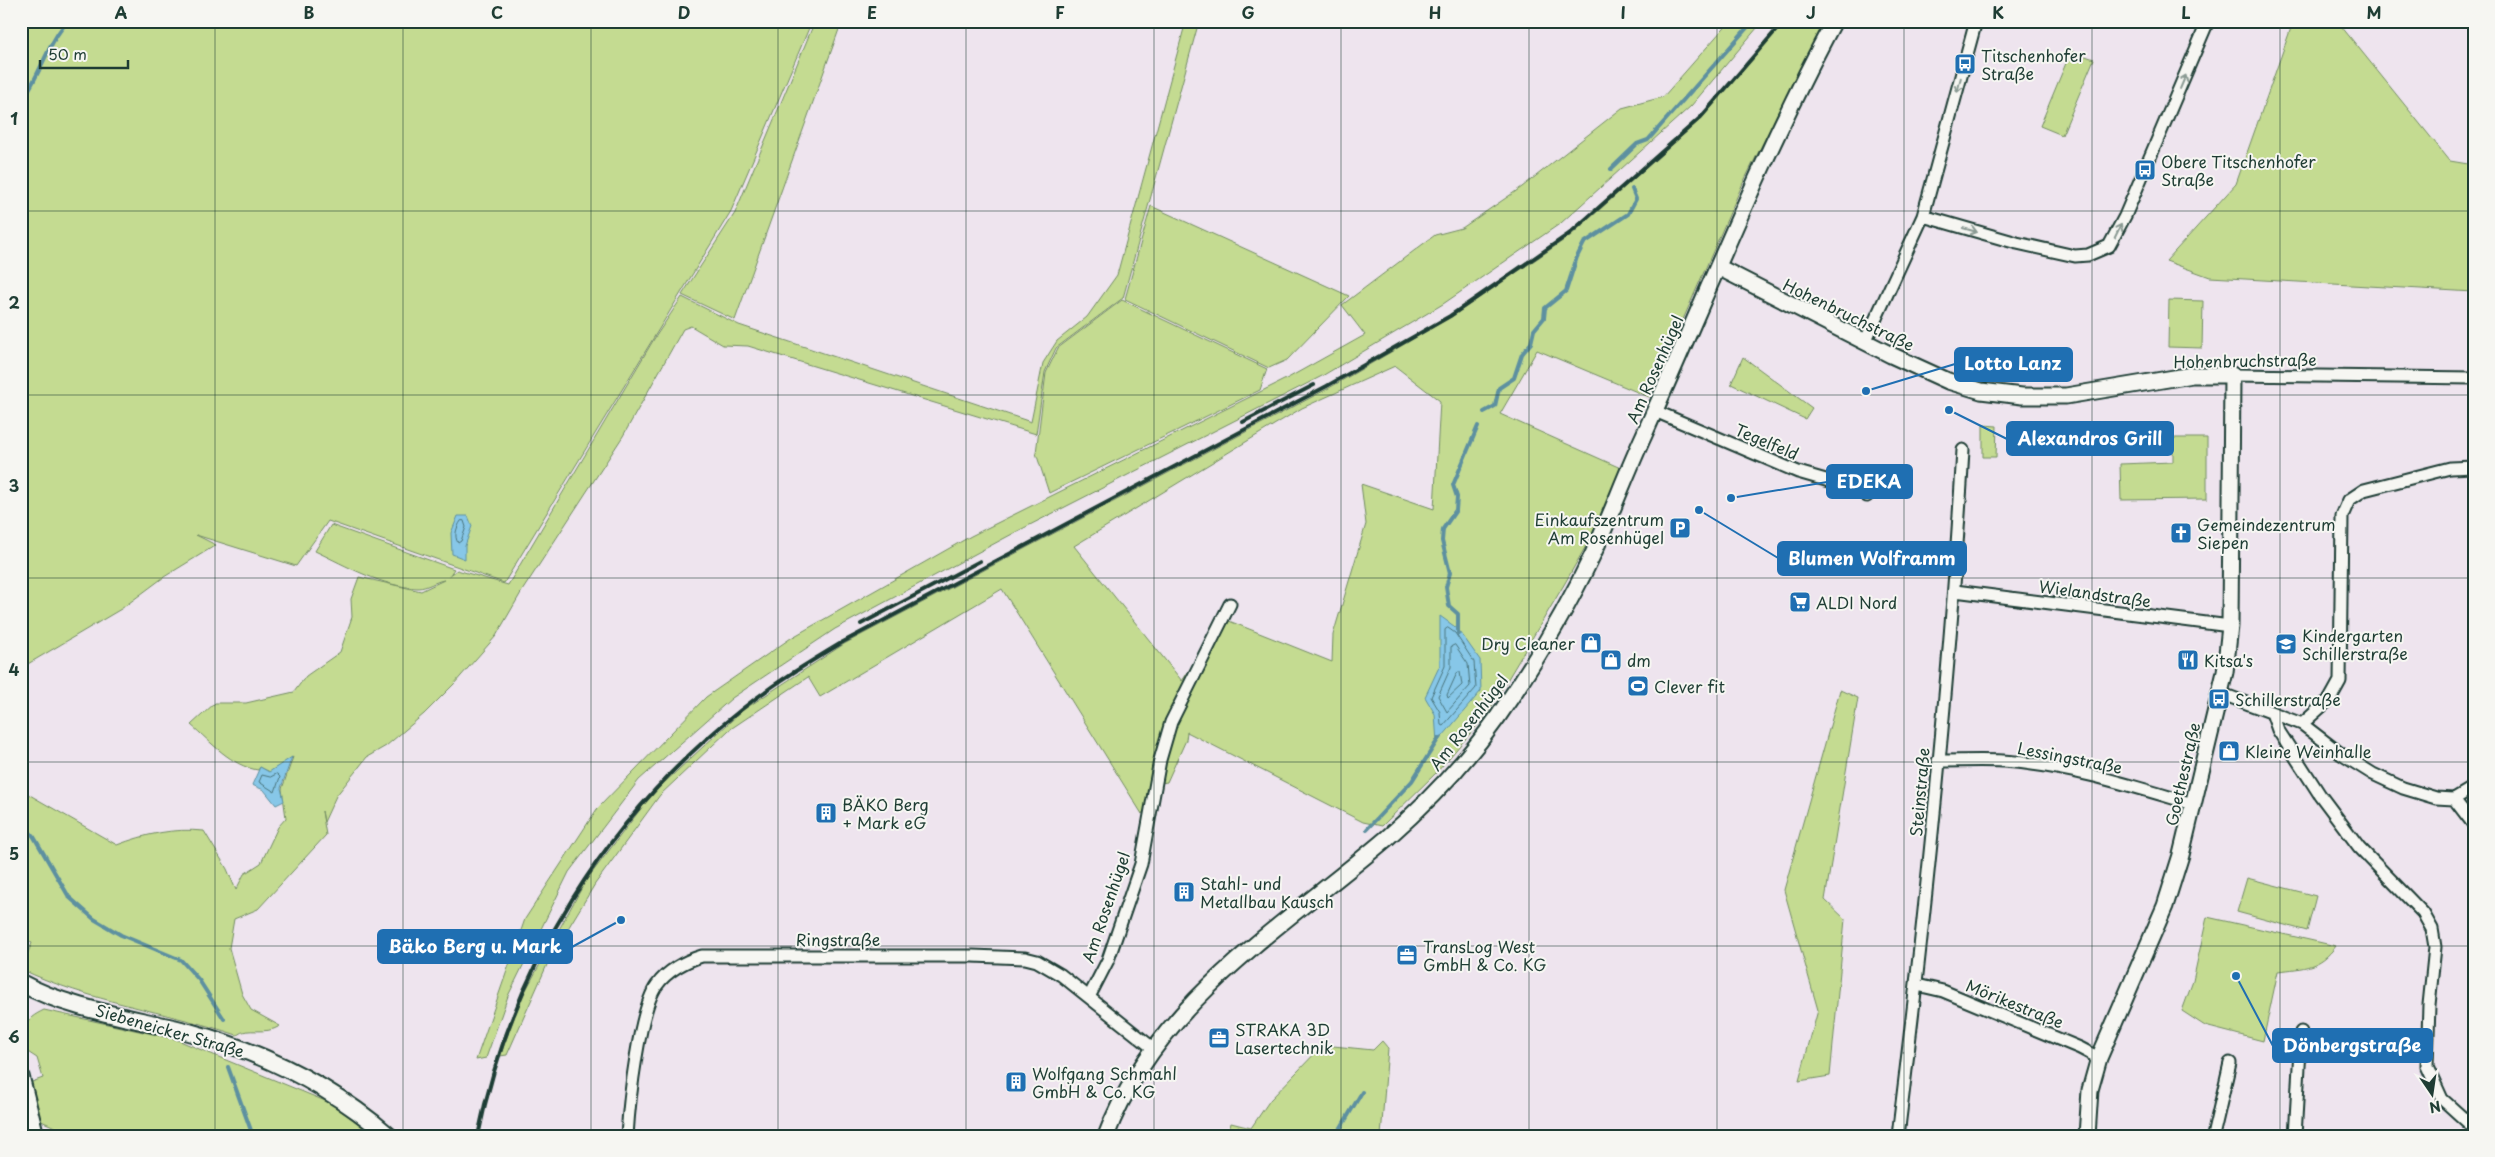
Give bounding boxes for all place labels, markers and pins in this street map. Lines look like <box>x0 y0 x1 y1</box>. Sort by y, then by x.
place label: Titschenhofer Straße <box>1981 43 2086 85</box>
bus stop icon: Titschenhofer Straße <box>1953 52 1977 76</box>
place label: Obere Titschenhofer Straße <box>2161 149 2316 191</box>
bus stop icon: Obere Titschenhofer Straße <box>2133 158 2157 182</box>
callout: Lotto Lanz <box>1955 348 2072 381</box>
callout: Alexandros Grill <box>2007 422 2173 455</box>
callout: EDEKA <box>1827 465 1912 498</box>
place label: Einkaufszentrum Am Rosenhügel <box>1534 507 1664 549</box>
place label: Gemeindezentrum Siepen <box>2197 512 2336 554</box>
parking icon: Einkaufszentrum Am Rosenhügel <box>1668 516 1692 540</box>
church icon: Gemeindezentrum Siepen <box>2169 521 2193 545</box>
callout: Blumen Wolframm <box>1778 542 1966 575</box>
supermarket icon: ALDI Nord <box>1788 590 1812 614</box>
place label: ALDI Nord <box>1816 590 1897 614</box>
place label: Kindergarten Schillerstraße <box>2302 623 2408 665</box>
place label: Dry Cleaner <box>1481 631 1576 655</box>
shop icon: Dry Cleaner <box>1579 631 1603 655</box>
school or university icon: Kindergarten Schillerstraße <box>2274 632 2298 656</box>
shop icon: dm <box>1599 648 1623 672</box>
place label: dm <box>1627 648 1651 672</box>
restaurant icon: Kitsa's <box>2176 648 2200 672</box>
place label: Kitsa's <box>2204 648 2253 672</box>
sports icon: Clever fit <box>1626 674 1650 698</box>
place label: Clever fit <box>1654 674 1725 698</box>
bus stop icon: Schillerstraße <box>2207 687 2231 711</box>
place label: Schillerstraße <box>2235 687 2341 711</box>
shop icon: Kleine Weinhalle <box>2217 739 2241 763</box>
place label: Kleine Weinhalle <box>2245 739 2372 763</box>
place label: BÄKO Berg + Mark eG <box>842 792 929 834</box>
building icon: BÄKO Berg + Mark eG <box>814 801 838 825</box>
place label: Stahl- und Metallbau Kausch <box>1200 871 1334 913</box>
building icon: Stahl- und Metallbau Kausch <box>1172 880 1196 904</box>
callout: Bäko Berg u. Mark <box>378 930 572 963</box>
place label: TransLog West GmbH & Co. KG <box>1423 934 1546 976</box>
office icon: TransLog West GmbH & Co. KG <box>1395 943 1419 967</box>
place label: STRAKA 3D Lasertechnik <box>1235 1017 1334 1059</box>
office icon: STRAKA 3D Lasertechnik <box>1207 1026 1231 1050</box>
callout: Dönbergstraße <box>2273 1029 2432 1062</box>
place label: Wolfgang Schmahl GmbH & Co. KG <box>1032 1061 1177 1103</box>
building icon: Wolfgang Schmahl GmbH & Co. KG <box>1004 1070 1028 1094</box>

